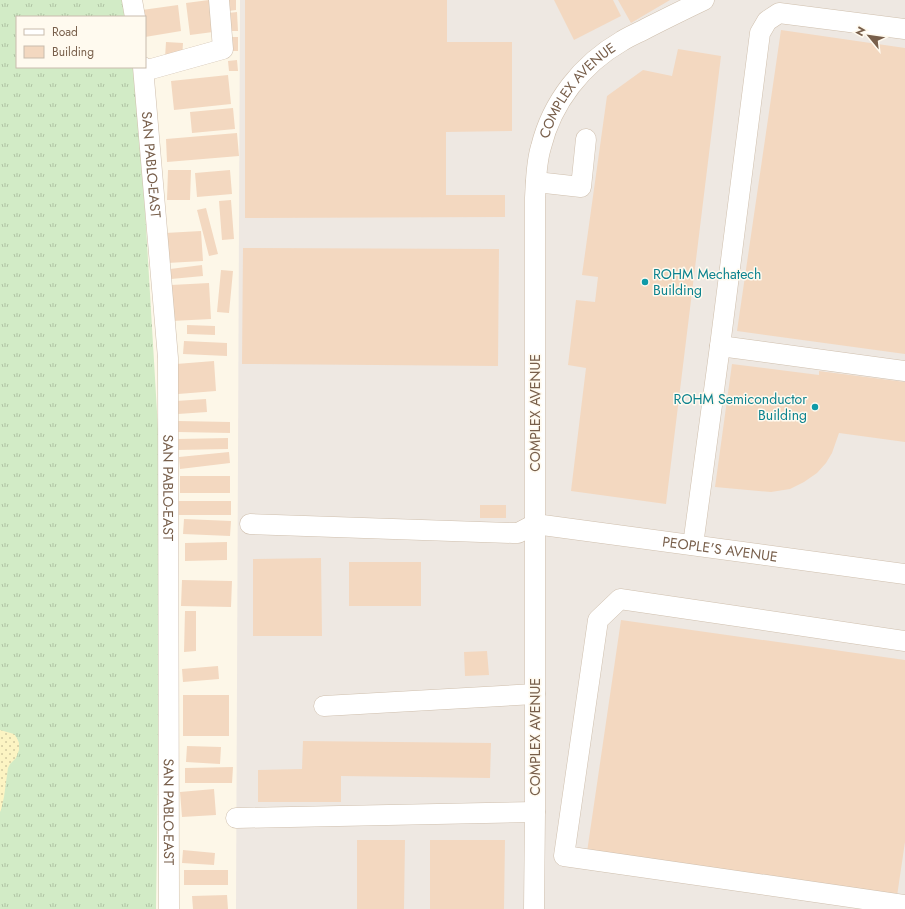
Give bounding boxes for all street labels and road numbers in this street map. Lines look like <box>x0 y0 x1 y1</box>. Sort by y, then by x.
street label: COMPLEX AVENUE <box>534 38 619 141</box>
street label: SAN PABLO-EAST <box>137 111 166 219</box>
street label: COMPLEX AVENUE <box>525 354 545 472</box>
street label: SAN PABLO-EAST <box>158 434 178 542</box>
street label: PEOPLE'S AVENUE <box>661 531 779 567</box>
street label: COMPLEX AVENUE <box>525 678 545 796</box>
street label: SAN PABLO-EAST <box>159 758 179 866</box>

